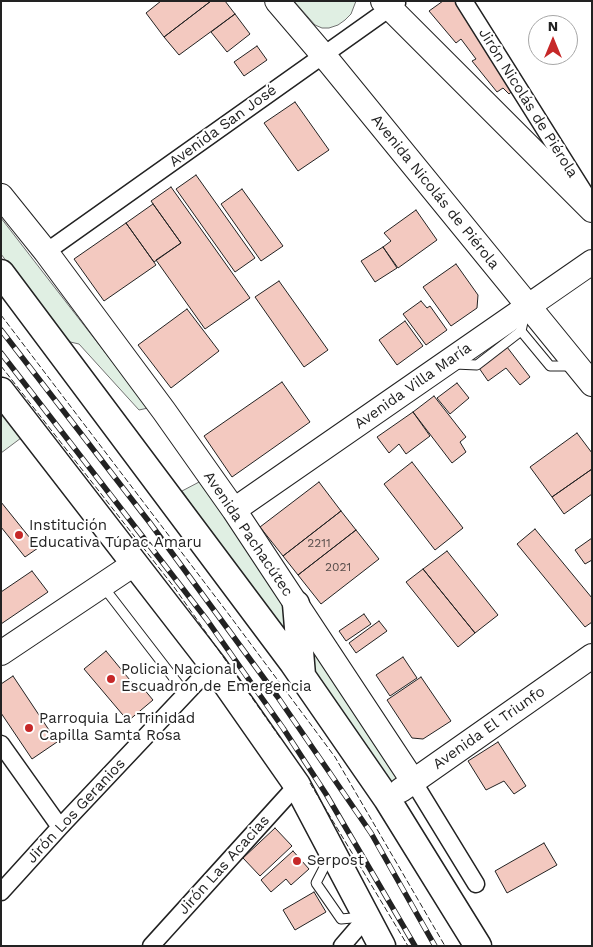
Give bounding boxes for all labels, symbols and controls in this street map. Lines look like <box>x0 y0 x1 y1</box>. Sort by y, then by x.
north arrow <box>528 15 578 65</box>
street label: Jirón Nicolás de Piérola <box>474 25 582 181</box>
street label: Avenida San José <box>166 81 280 171</box>
street label: Avenida Nicolás de Piérola <box>367 111 503 273</box>
street label: Avenida Villa María <box>351 339 475 433</box>
street label: Avenida Pachacútec <box>199 468 297 600</box>
place label: Institución Educativa Túpac Amaru <box>29 517 202 552</box>
marker: Institución Educativa Túpac Amaru <box>13 529 25 541</box>
house number: 2211 <box>307 536 331 550</box>
house number: 2021 <box>325 560 351 574</box>
place label: Policia Nacional Escuadron de Emergencia <box>121 661 312 696</box>
marker: Policia Nacional Escuadron de Emergencia <box>105 673 117 685</box>
street label: Avenida El Triunfo <box>429 683 549 773</box>
place label: Parroquia La Trinidad Capilla Samta Rosa <box>39 710 195 745</box>
marker: Parroquia La Trinidad Capilla Samta Rosa <box>23 722 35 734</box>
street label: Jirón Los Geranios <box>23 755 129 867</box>
street label: Jirón Las Acacias <box>175 812 273 918</box>
place label: Serpost <box>307 852 364 870</box>
marker: Serpost <box>291 855 303 867</box>

